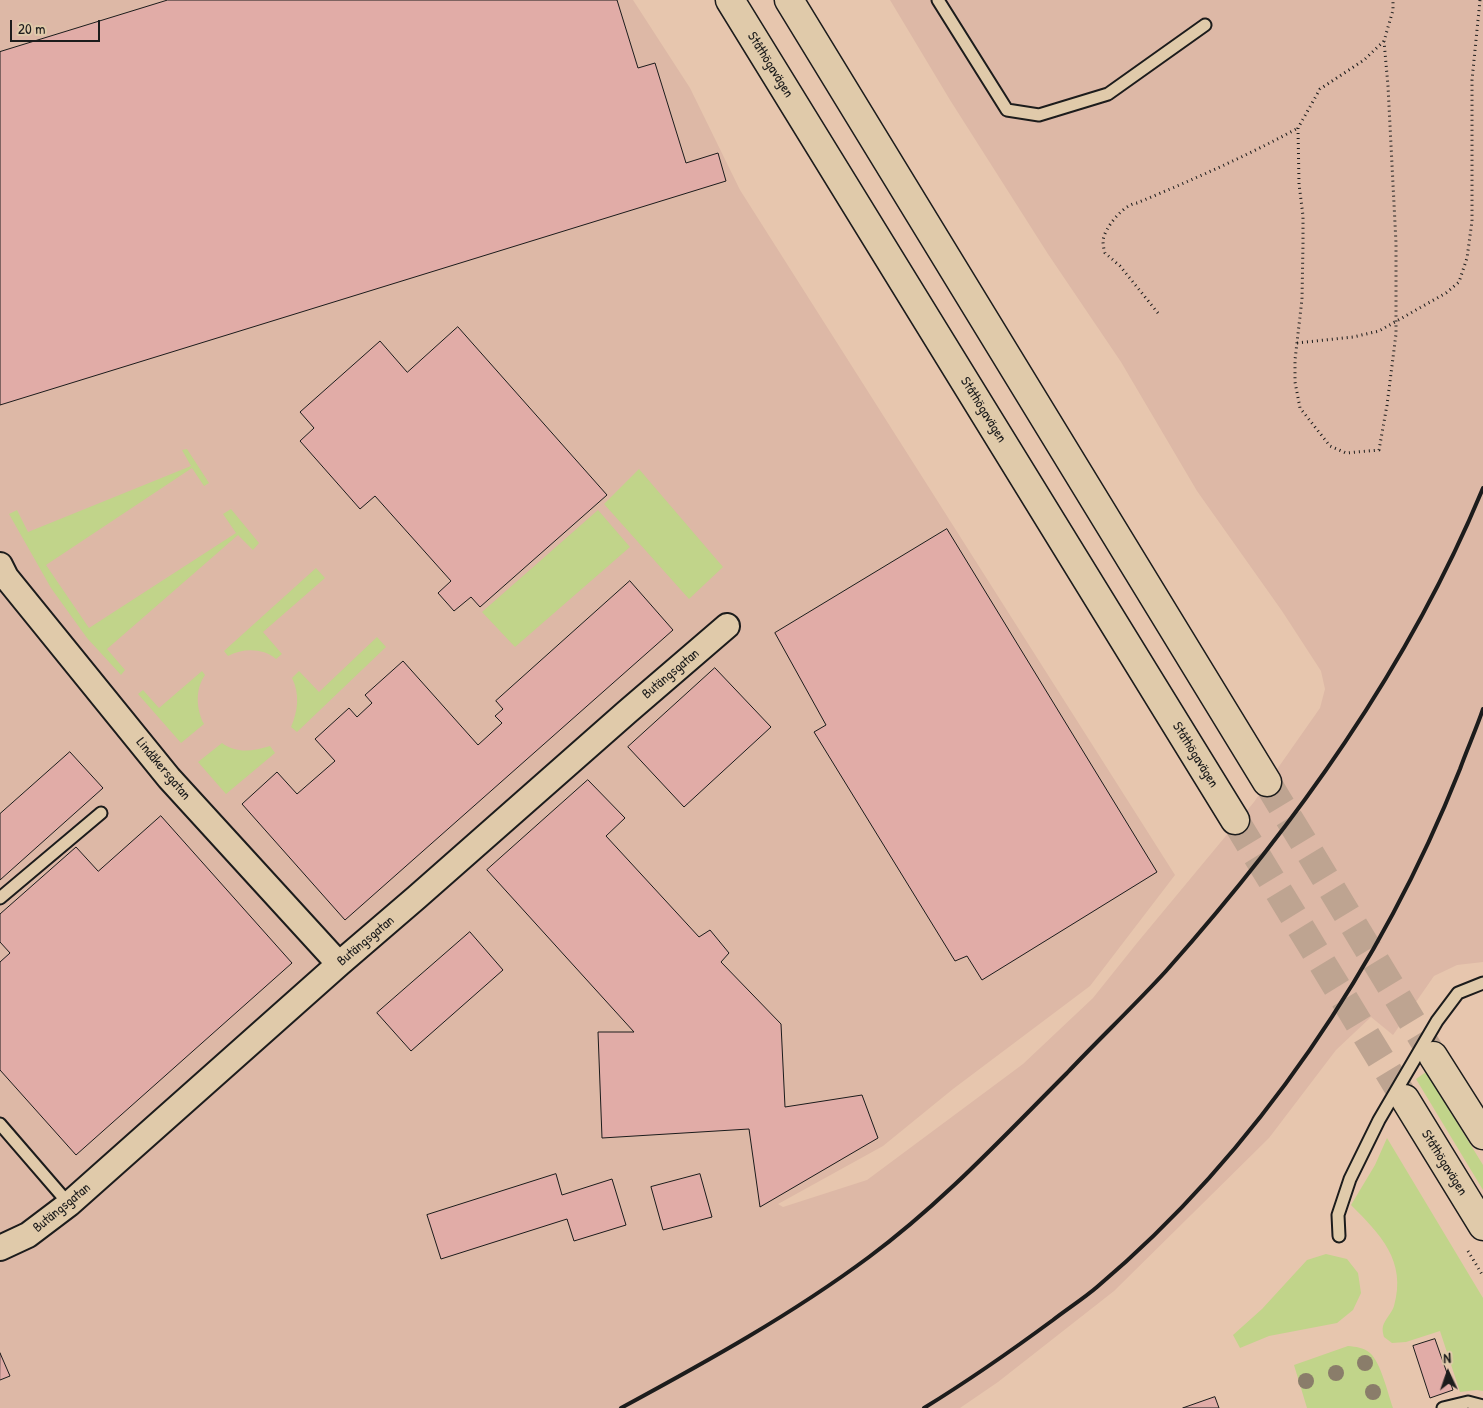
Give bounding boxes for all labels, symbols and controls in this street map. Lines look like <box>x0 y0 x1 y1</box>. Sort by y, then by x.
scale bar <box>12 10 102 42</box>
text: 20 m <box>18 18 45 39</box>
street label: Ståthögavägen <box>743 29 797 101</box>
street label: Ståthögavägen <box>956 374 1010 446</box>
street label: Butängsgatan <box>639 645 703 703</box>
street label: Ståthögavägen <box>1168 719 1222 791</box>
street label: Lindåkersgatan <box>132 734 194 804</box>
street label: Butängsgatan <box>334 912 398 970</box>
street label: Ståthögavägen <box>1417 1127 1471 1199</box>
street label: Butängsgatan <box>30 1180 94 1236</box>
north arrow <box>1423 1348 1473 1398</box>
text: N <box>1443 1348 1451 1367</box>

